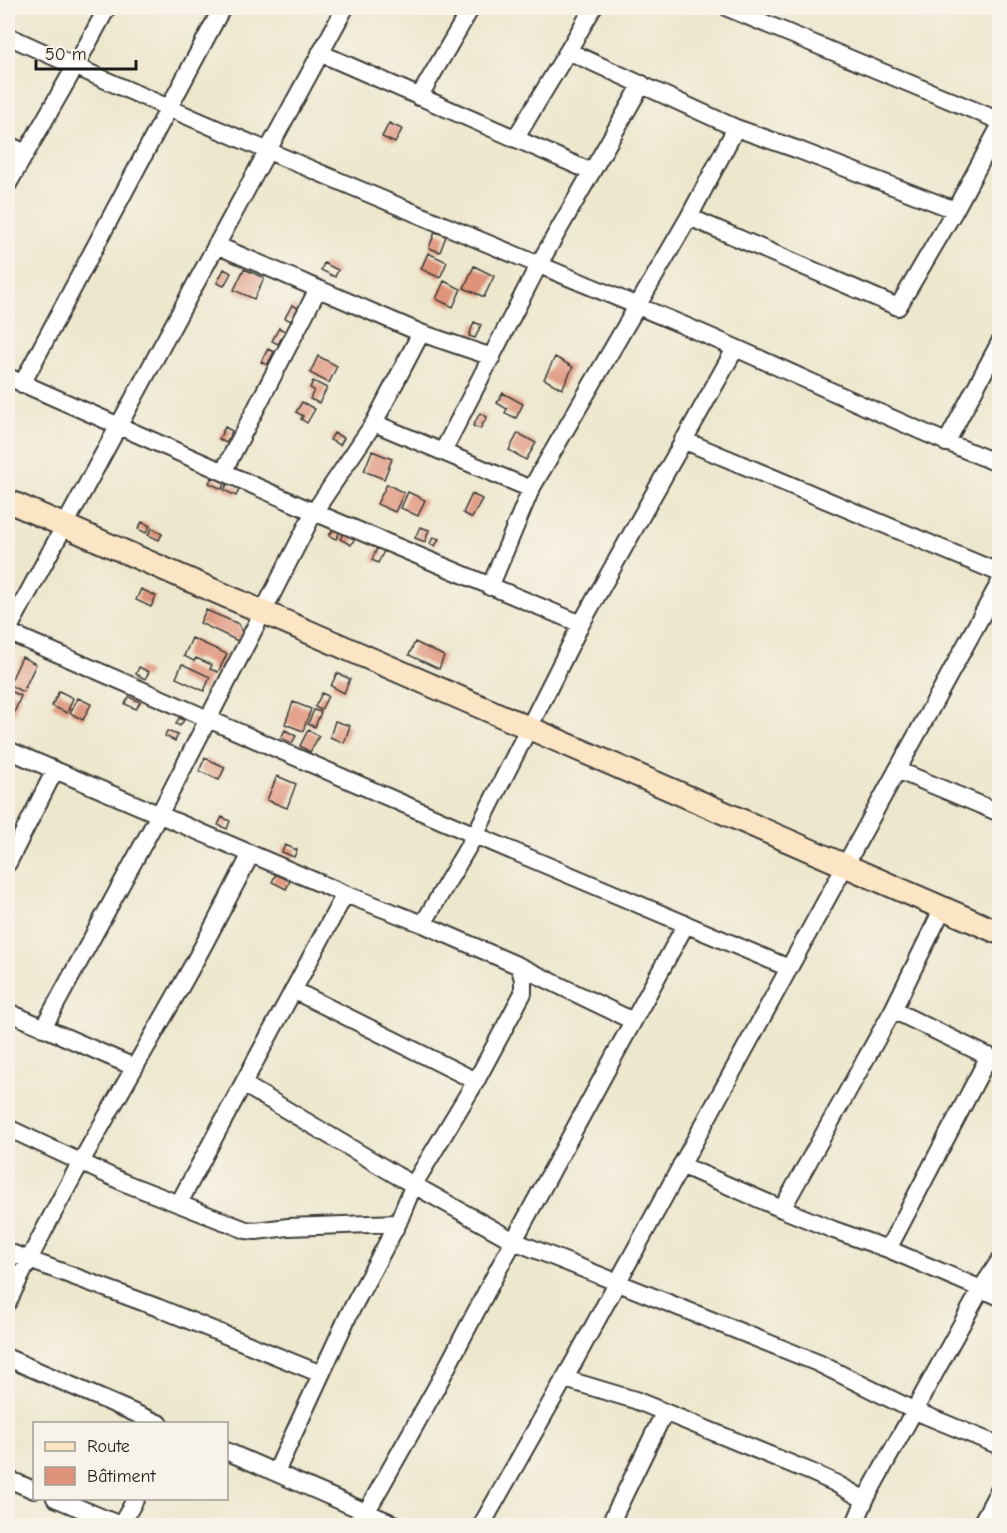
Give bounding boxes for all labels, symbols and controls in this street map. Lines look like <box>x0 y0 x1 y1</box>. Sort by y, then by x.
scale bar <box>36 33 136 71</box>
text: 50 m <box>45 44 87 65</box>
legend <box>33 1422 228 1500</box>
text: Route <box>87 1436 130 1457</box>
text: Bâtiment <box>87 1466 157 1487</box>

